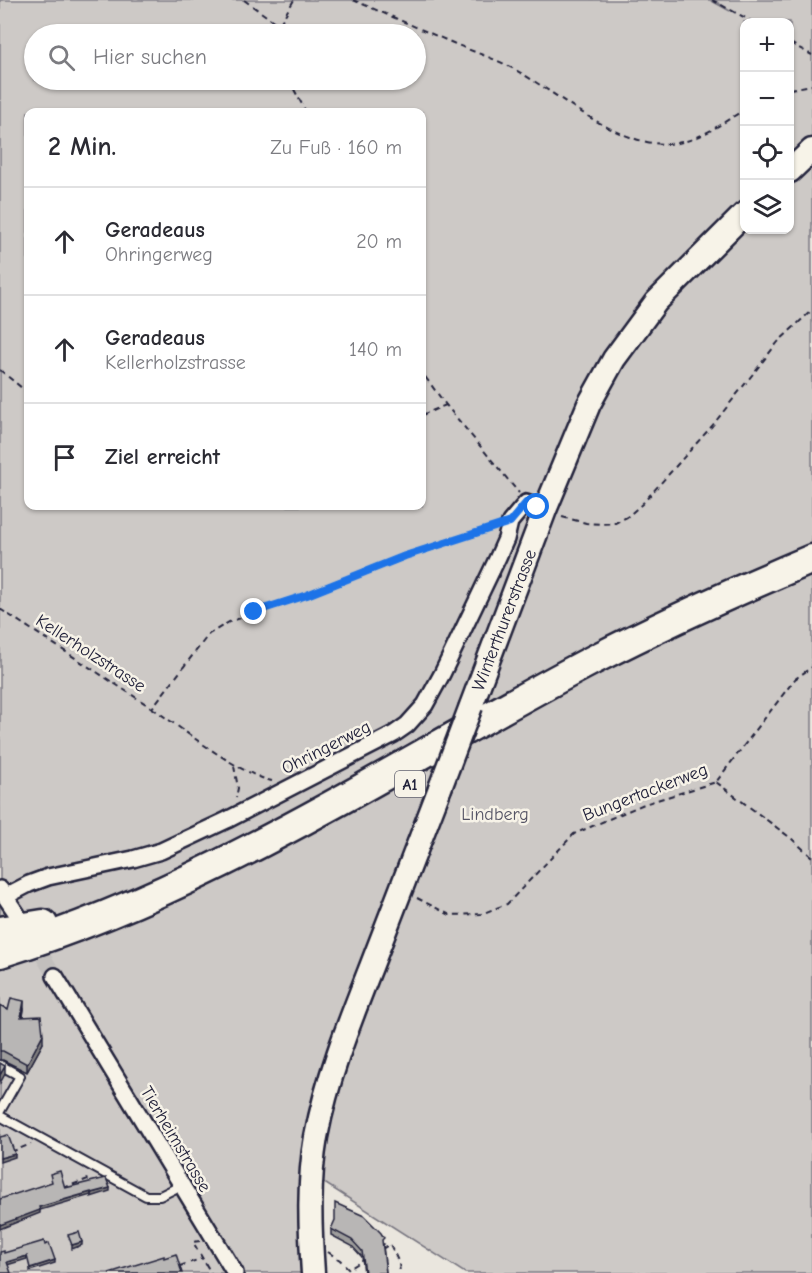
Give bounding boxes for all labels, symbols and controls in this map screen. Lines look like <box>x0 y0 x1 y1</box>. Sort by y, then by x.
map controls <box>740 18 794 234</box>
button: + <box>740 18 794 72</box>
search box <box>24 24 426 90</box>
icon: search <box>45 41 78 74</box>
text: Hier suchen <box>93 44 207 70</box>
button: − <box>740 72 794 126</box>
button: locate <box>740 126 794 180</box>
text: 2 Min. <box>48 132 116 162</box>
text: Zu Fuß · 160 m <box>270 136 402 159</box>
button: layers <box>740 180 794 234</box>
text: Geradeaus <box>105 217 205 243</box>
icon: ahead <box>48 225 81 258</box>
text: 20 m <box>356 230 402 253</box>
text: Ohringerweg <box>105 243 213 266</box>
text: Geradeaus <box>105 325 205 351</box>
icon: ahead <box>48 333 81 366</box>
text: 140 m <box>349 338 402 361</box>
text: Kellerholzstrasse <box>105 351 246 374</box>
icon: arrive <box>48 441 81 474</box>
text: Ziel erreicht <box>105 444 220 470</box>
route start <box>523 493 549 519</box>
street label: Winterthurerstrasse <box>468 546 541 694</box>
route end <box>240 598 266 624</box>
street label: Kellerholzstrasse <box>32 610 150 697</box>
street label: Ohringerweg <box>278 716 374 779</box>
street label: Bungertackerweg <box>580 759 711 826</box>
road number: A1 <box>395 771 425 797</box>
park label: Lindberg <box>461 804 529 825</box>
street label: Tierheimstrasse <box>136 1082 215 1196</box>

